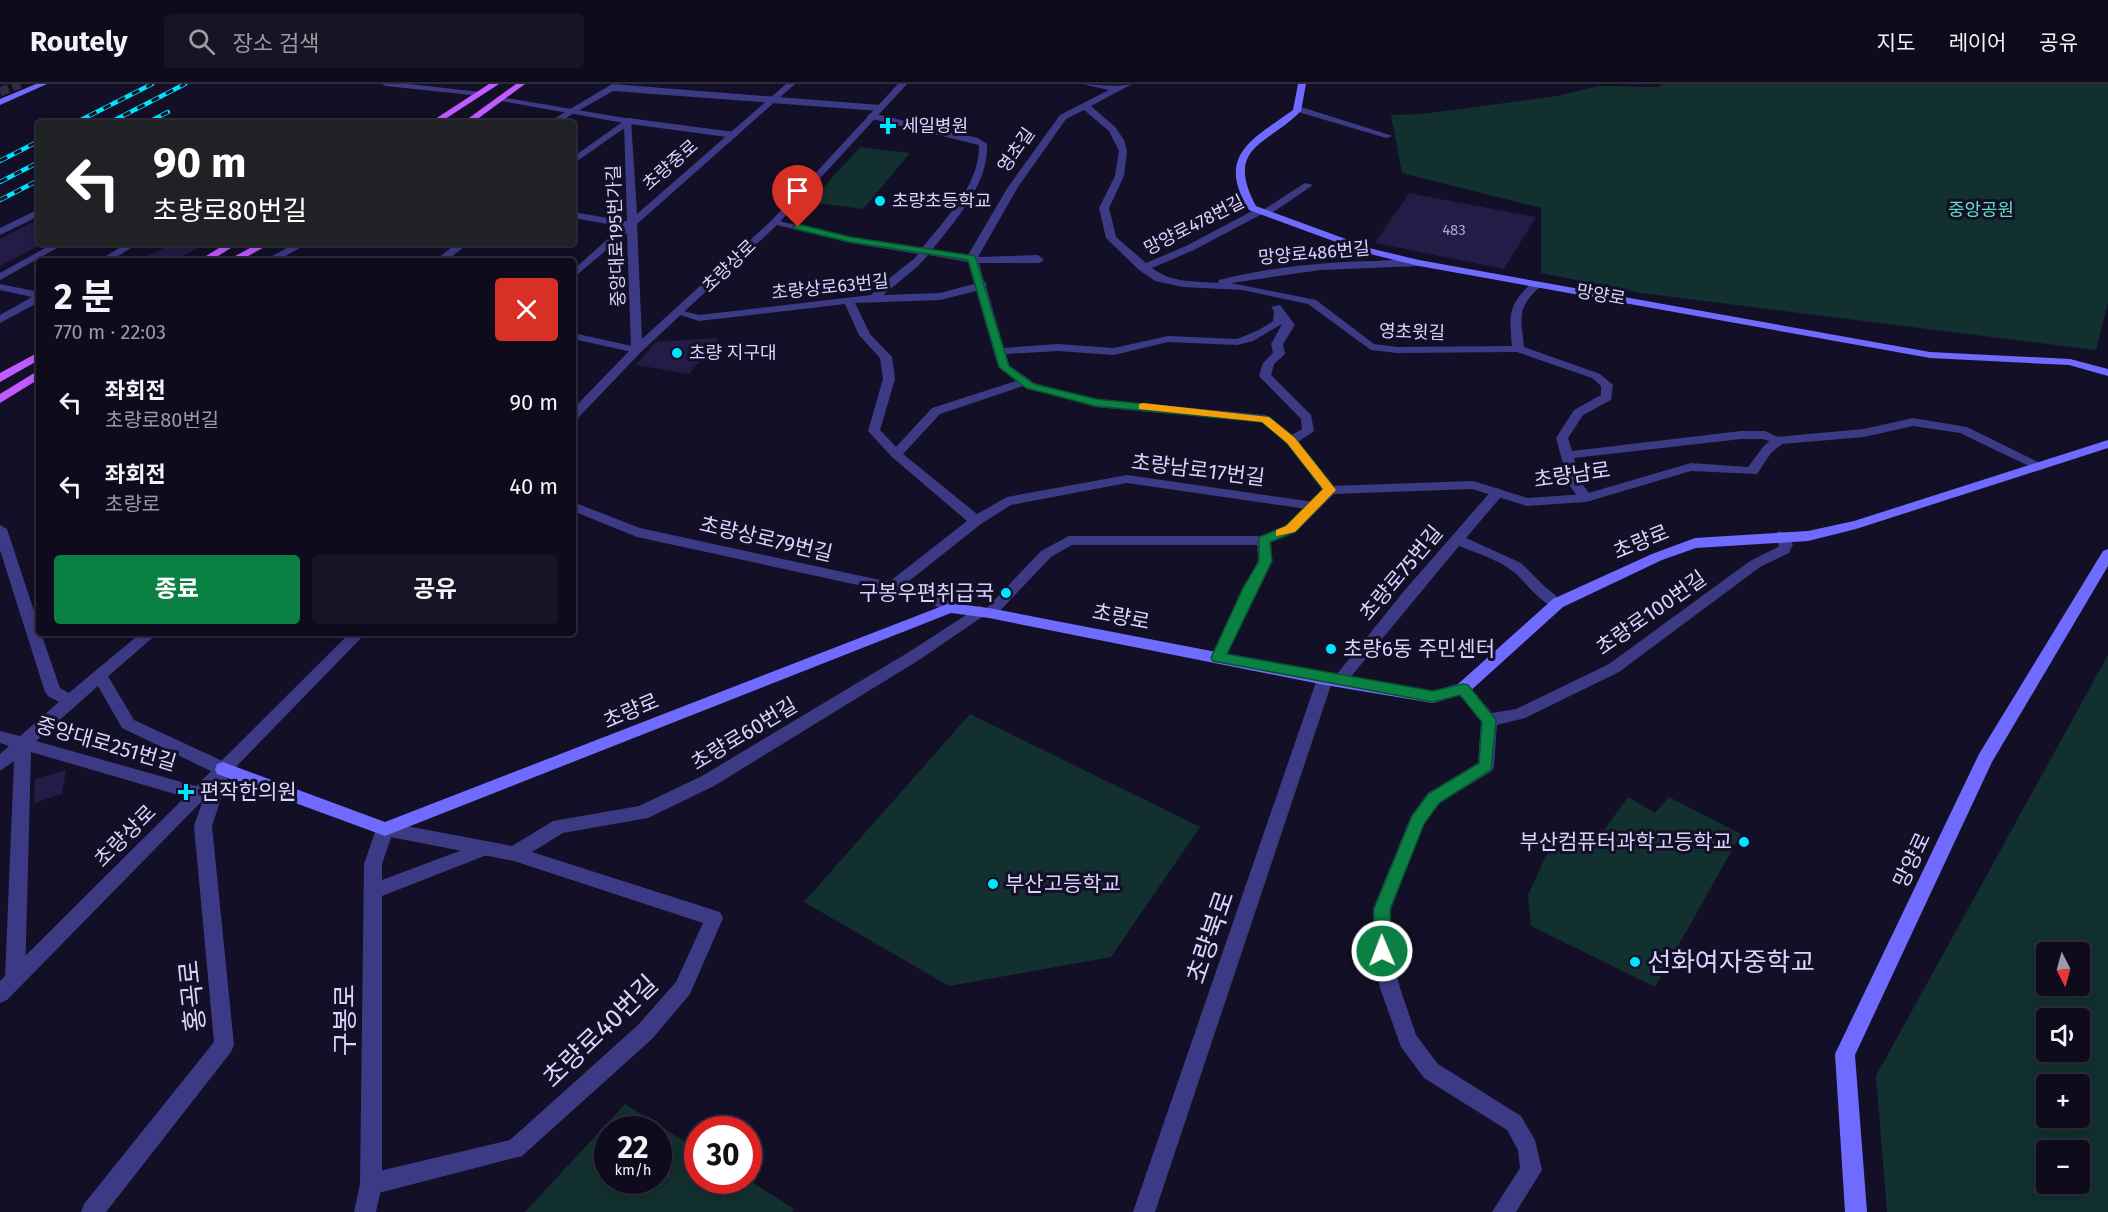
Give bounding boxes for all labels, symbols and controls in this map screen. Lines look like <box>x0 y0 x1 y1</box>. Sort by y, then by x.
search box <box>164 14 584 68</box>
text: Routely <box>30 25 128 58</box>
icon: search <box>185 25 218 58</box>
text: 장소 검색 <box>233 30 319 57</box>
text: 지도 <box>1877 30 1915 56</box>
text: 레이어 <box>1948 30 2006 56</box>
text: 공유 <box>2039 30 2078 56</box>
place label: 세일병원 <box>902 115 968 137</box>
marker: 세일병원 <box>879 117 897 135</box>
street label: 영초길 <box>993 123 1039 177</box>
street label: 초량중로 <box>638 135 702 195</box>
text: 90 m <box>153 138 247 188</box>
icon: left <box>54 144 132 222</box>
street label: 중앙대로195번가길 <box>603 165 629 307</box>
pin <box>772 165 823 227</box>
icon: arrive <box>781 174 814 207</box>
place label: 초량초등학교 <box>892 190 991 212</box>
street label: 망양로478번길 <box>1140 190 1248 260</box>
marker: 초량초등학교 <box>873 194 887 208</box>
text: 초량로80번길 <box>153 195 307 227</box>
park label: 중앙공원 <box>1948 199 2014 221</box>
house number: 483 <box>1442 221 1466 239</box>
street label: 초량상로 <box>698 235 760 297</box>
street label: 망양로486번길 <box>1257 237 1371 269</box>
street label: 초량상로63번길 <box>770 270 890 304</box>
text: 2 분 <box>54 275 114 319</box>
button: close <box>495 278 558 341</box>
street label: 망양로 <box>1575 280 1627 310</box>
text: 770 m · 22:03 <box>54 320 166 344</box>
street label: 영초윗길 <box>1379 320 1445 344</box>
place label: 초량 지구대 <box>689 342 777 364</box>
marker: 초량 지구대 <box>670 346 684 360</box>
text: 좌회전 <box>105 377 166 404</box>
icon: left <box>54 386 87 419</box>
text: 90 m <box>509 389 558 416</box>
text: 초량로80번길 <box>105 408 219 432</box>
street label: 초량남로17번길 <box>1130 449 1266 491</box>
street label: 초량남로 <box>1532 457 1612 493</box>
text: 좌회전 <box>105 461 166 488</box>
icon: left <box>54 470 87 503</box>
text: 40 m <box>509 473 558 500</box>
text: 초량로 <box>105 492 160 516</box>
street label: 초량상로79번길 <box>697 511 835 567</box>
street label: 초량로 <box>1609 519 1673 565</box>
street label: 초량로75번길 <box>1354 520 1448 626</box>
button: 종료 <box>54 555 300 624</box>
button: 공유 <box>312 555 558 624</box>
street label: 초량로100번길 <box>1591 565 1711 661</box>
place label: 구봉우편취급국 <box>859 580 994 606</box>
marker: 구봉우편취급국 <box>999 586 1013 600</box>
street label: 초량로 <box>1090 599 1152 635</box>
place label: 초량6동 주민센터 <box>1343 636 1495 662</box>
marker: 초량6동 주민센터 <box>1324 642 1338 656</box>
street label: 초량로 <box>599 688 663 734</box>
street label: 초량로60번길 <box>686 692 802 776</box>
street label: 중앙대로251번길 <box>33 712 179 776</box>
place label: 편작한의원 <box>200 779 297 805</box>
marker: 편작한의원 <box>177 783 195 801</box>
street label: 초량상로 <box>88 799 162 873</box>
street label: 망양로 <box>1888 828 1936 892</box>
place label: 부산컴퓨터과학고등학교 <box>1519 829 1732 855</box>
marker: 부산컴퓨터과학고등학교 <box>1737 835 1751 849</box>
place label: 부산고등학교 <box>1005 871 1121 897</box>
marker: 부산고등학교 <box>986 877 1000 891</box>
street label: 초량북로 <box>1180 887 1241 987</box>
position arrow <box>1350 919 1414 983</box>
north arrow <box>2036 942 2090 996</box>
map controls <box>2036 942 2090 1194</box>
place label: 선화여자중학교 <box>1647 947 1814 978</box>
marker: 선화여자중학교 <box>1628 955 1642 969</box>
street label: 홍곡로 <box>173 959 212 1033</box>
street label: 초량로40번길 <box>536 969 664 1094</box>
street label: 구봉로 <box>330 984 361 1056</box>
button: sound <box>2036 1008 2090 1062</box>
button: + <box>2036 1074 2090 1128</box>
speed limit sign: 30 <box>684 1116 762 1194</box>
text: 22 <box>617 1130 649 1166</box>
button: − <box>2036 1140 2090 1194</box>
text: km/h <box>614 1161 652 1179</box>

